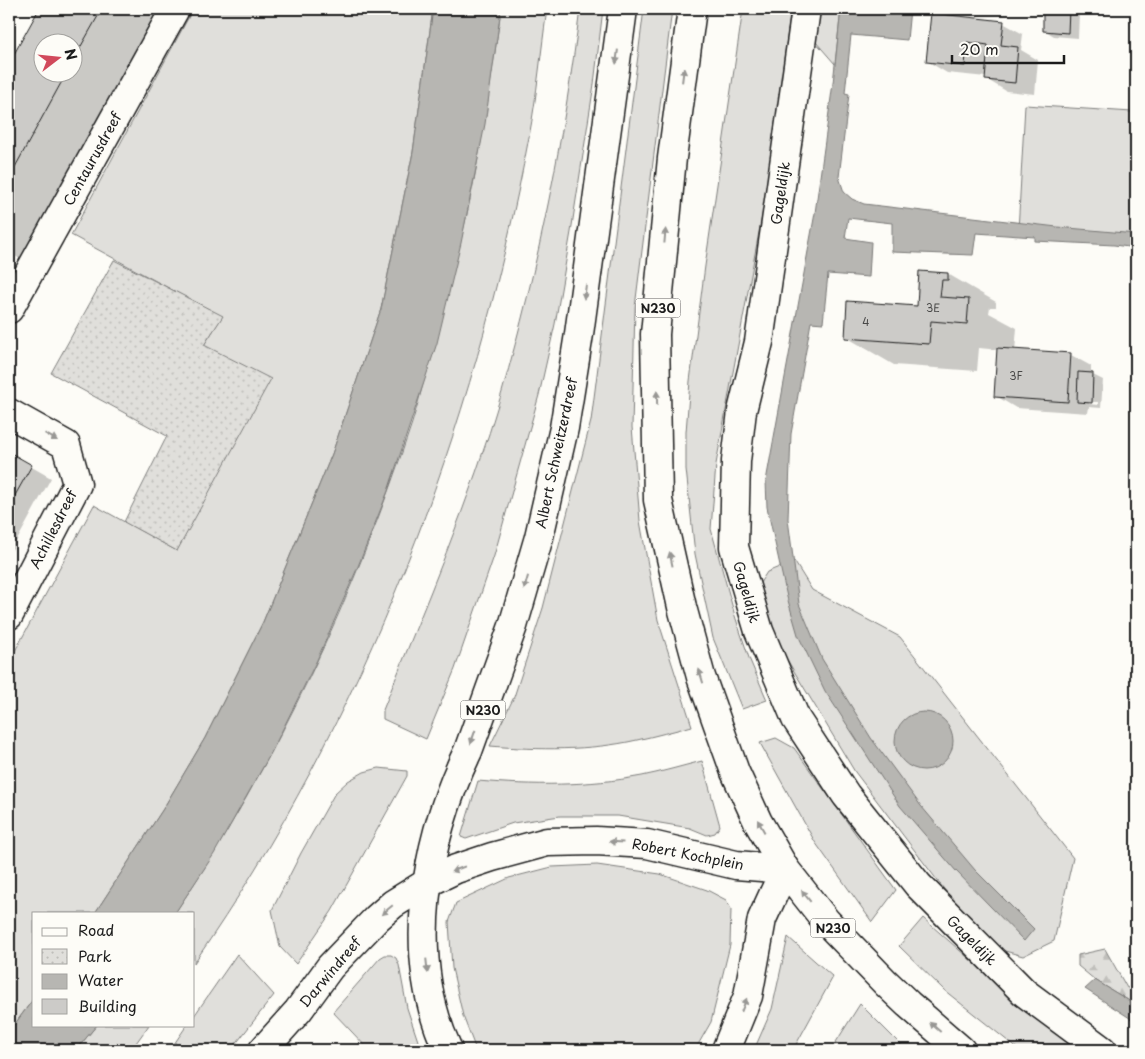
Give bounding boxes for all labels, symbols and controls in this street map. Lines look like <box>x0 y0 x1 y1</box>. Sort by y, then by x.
north arrow <box>32 32 82 82</box>
scale bar <box>952 32 1065 64</box>
text: 20 m <box>960 37 999 60</box>
text: N <box>59 46 83 63</box>
one-way arrow <box>613 49 621 65</box>
one-way arrow <box>679 66 687 82</box>
street label: Centaurusdreef <box>58 107 127 209</box>
street label: Gageldijk <box>765 160 795 226</box>
one-way arrow <box>661 228 669 244</box>
one-way arrow <box>581 284 589 300</box>
road number: N230 <box>636 298 680 318</box>
house number: 3E <box>926 299 940 316</box>
house number: 4 <box>862 313 870 330</box>
house number: 3F <box>1009 367 1023 384</box>
street label: Albert Schweitzerdreef <box>530 374 583 530</box>
one-way arrow <box>652 390 660 406</box>
one-way arrow <box>44 433 58 441</box>
street label: Achillesdreef <box>24 485 83 572</box>
one-way arrow <box>667 551 675 567</box>
street label: Gageldijk <box>728 559 766 626</box>
one-way arrow <box>521 576 529 591</box>
one-way arrow <box>697 668 705 683</box>
road number: N230 <box>460 700 506 720</box>
one-way arrow <box>469 730 477 745</box>
one-way arrow <box>757 819 765 834</box>
street label: Robert Kochplein <box>630 833 746 875</box>
one-way arrow <box>608 838 624 846</box>
one-way arrow <box>450 865 465 873</box>
one-way arrow <box>800 890 811 903</box>
one-way arrow <box>381 904 393 916</box>
street label: Gageldijk <box>942 910 1002 970</box>
legend <box>32 912 195 1026</box>
text: Road <box>78 918 114 941</box>
road number: N230 <box>810 918 856 938</box>
street label: Darwindreef <box>294 931 367 1012</box>
text: Park <box>78 944 112 967</box>
one-way arrow <box>423 959 431 975</box>
text: Water <box>78 968 123 991</box>
text: Building <box>78 994 137 1017</box>
one-way arrow <box>741 998 749 1012</box>
one-way arrow <box>928 1022 941 1033</box>

